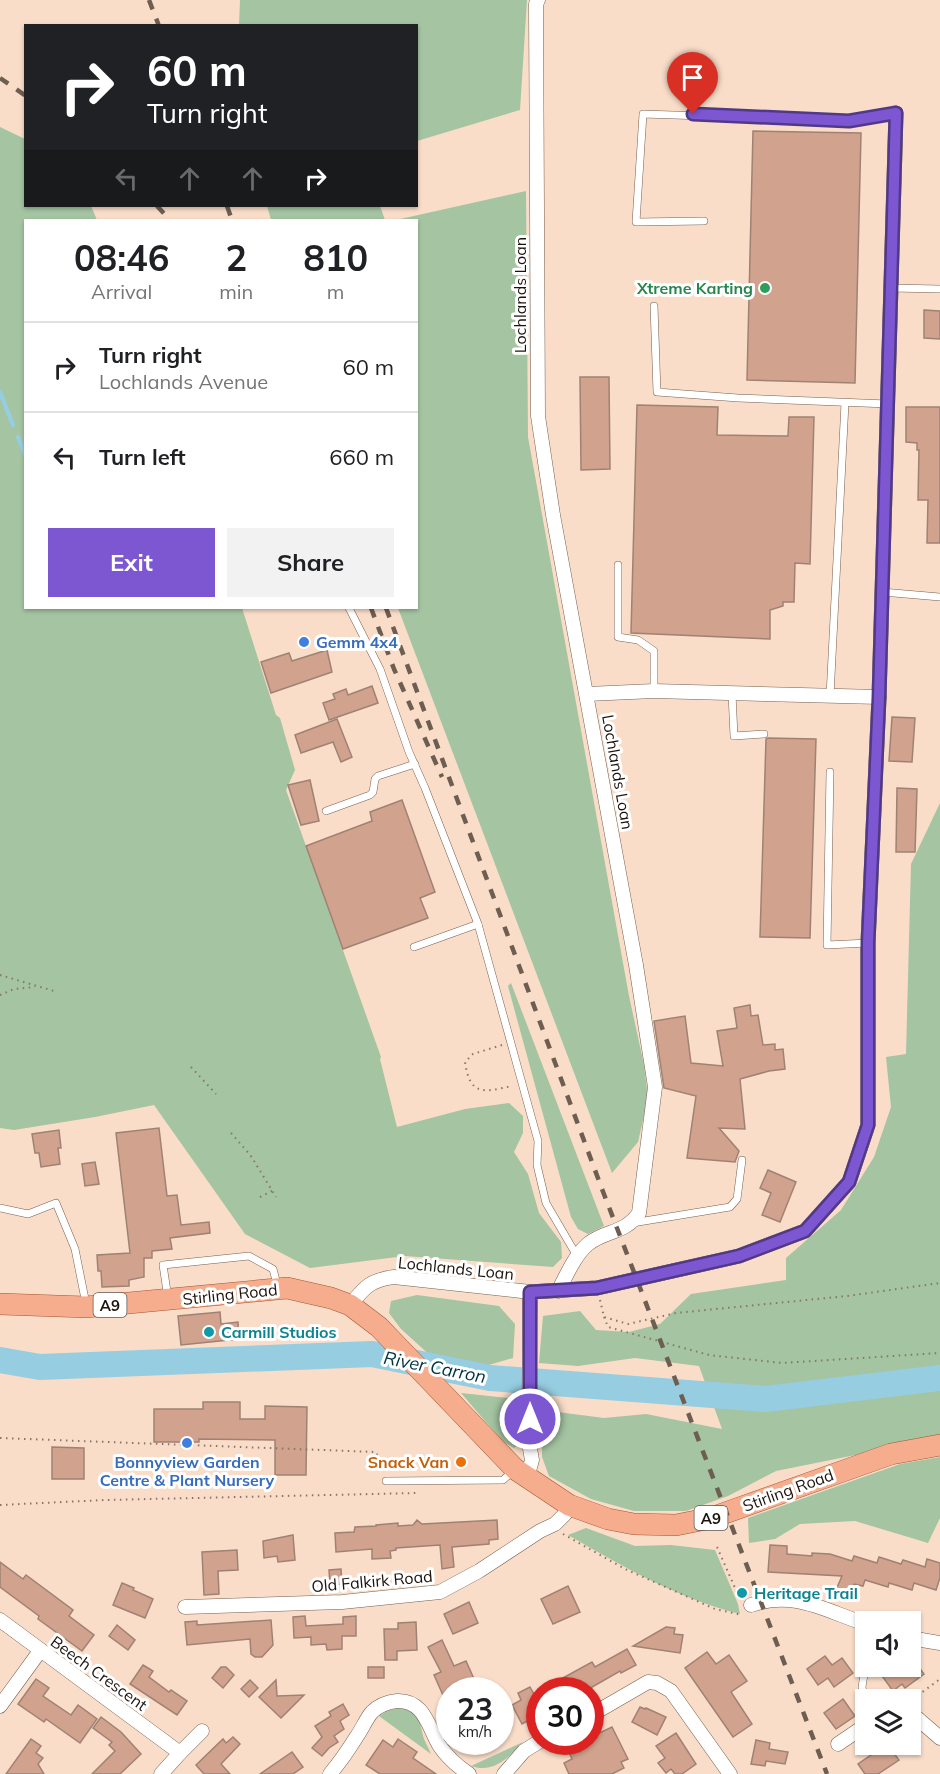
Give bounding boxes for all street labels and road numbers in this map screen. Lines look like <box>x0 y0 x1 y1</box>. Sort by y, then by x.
street label: Lochlands Loan <box>510 237 530 353</box>
street label: Lochlands Loan <box>598 713 638 831</box>
street label: Lochlands Loan <box>397 1252 515 1284</box>
street label: Stirling Road <box>182 1279 278 1309</box>
road number: A9 <box>94 1293 126 1317</box>
street label: Stirling Road <box>740 1464 836 1516</box>
road number: A9 <box>694 1506 728 1530</box>
street label: Old Falkirk Road <box>311 1566 433 1596</box>
street label: Beech Crescent <box>47 1631 152 1715</box>

